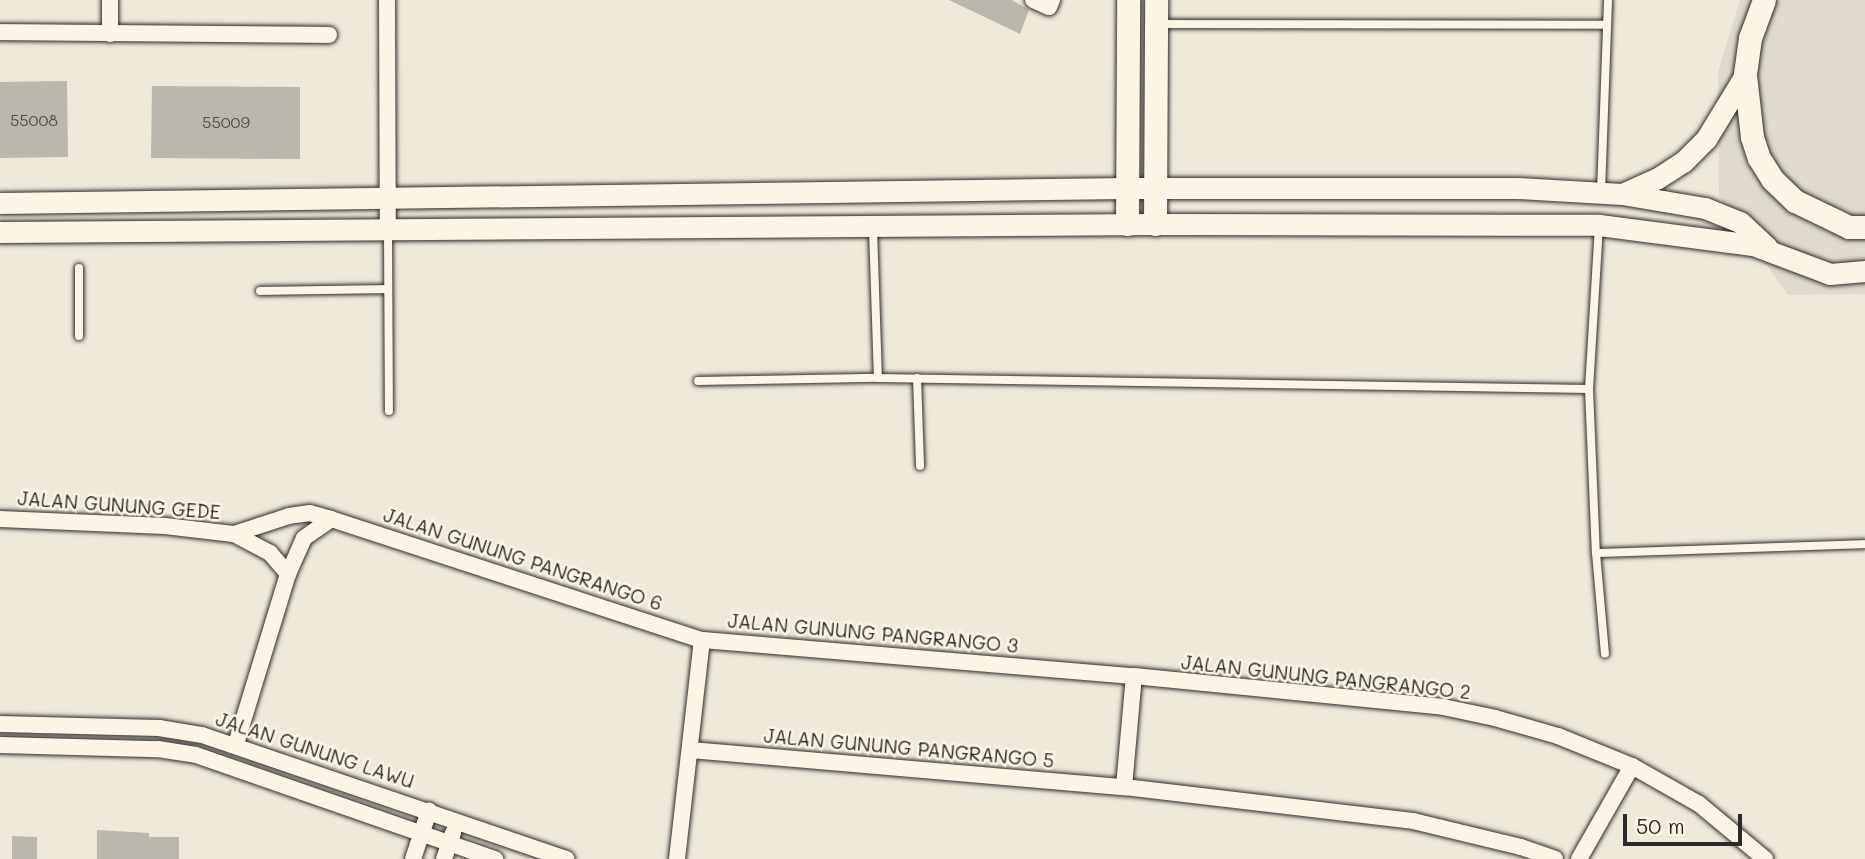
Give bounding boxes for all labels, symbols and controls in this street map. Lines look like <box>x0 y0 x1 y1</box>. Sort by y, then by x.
house number: 55008 <box>10 110 58 130</box>
house number: 55009 <box>202 112 250 132</box>
street label: JALAN GUNUNG GEDE <box>17 487 221 523</box>
street label: JALAN GUNUNG PANGRANGO 6 <box>381 503 665 615</box>
street label: JALAN GUNUNG PANGRANGO 3 <box>727 609 1019 657</box>
street label: JALAN GUNUNG PANGRANGO 2 <box>1180 650 1472 704</box>
street label: JALAN GUNUNG LAWU <box>213 707 417 793</box>
street label: JALAN GUNUNG PANGRANGO 5 <box>763 724 1055 772</box>
scale bar <box>1627 800 1746 844</box>
text: 50 m <box>1636 812 1685 839</box>

